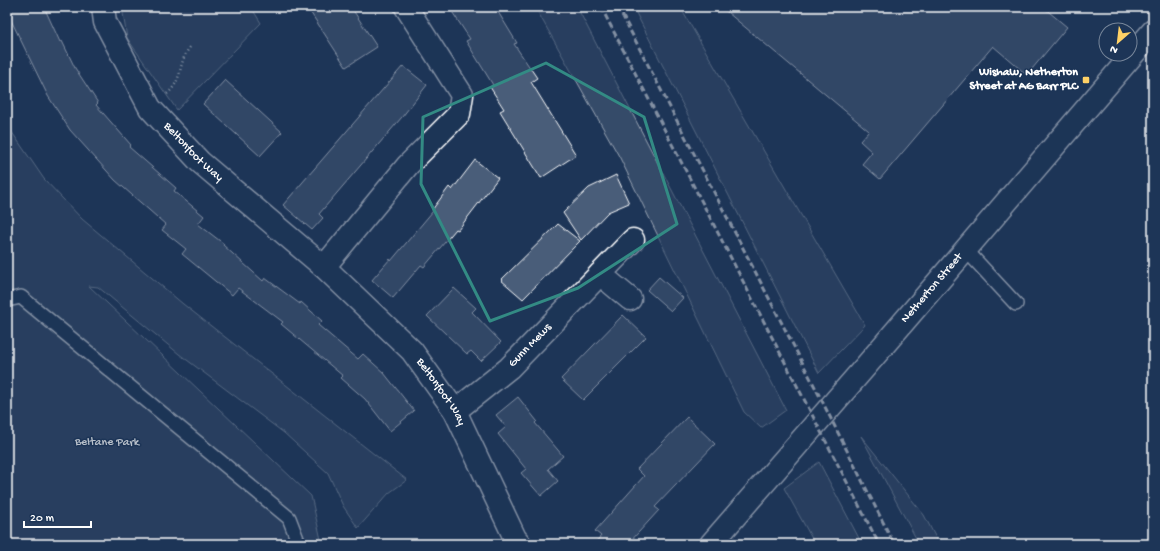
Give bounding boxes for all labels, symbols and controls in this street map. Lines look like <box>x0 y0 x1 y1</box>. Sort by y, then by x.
north arrow <box>1098 22 1138 62</box>
text: N <box>1108 42 1120 56</box>
place label: Wishaw, Netherton Street at AG Barr PLC <box>970 66 1079 94</box>
marker: Wishaw, Netherton Street at AG Barr PLC <box>1081 75 1091 85</box>
street label: Beltonfoot Way <box>159 119 226 185</box>
street label: Netherton Street <box>898 250 967 326</box>
street label: Gunn Mews <box>506 320 555 371</box>
street label: Beltonfoot Way <box>412 355 468 428</box>
park label: Beltane Park <box>74 436 141 450</box>
scale bar <box>24 503 91 529</box>
text: 20 m <box>30 512 55 526</box>

